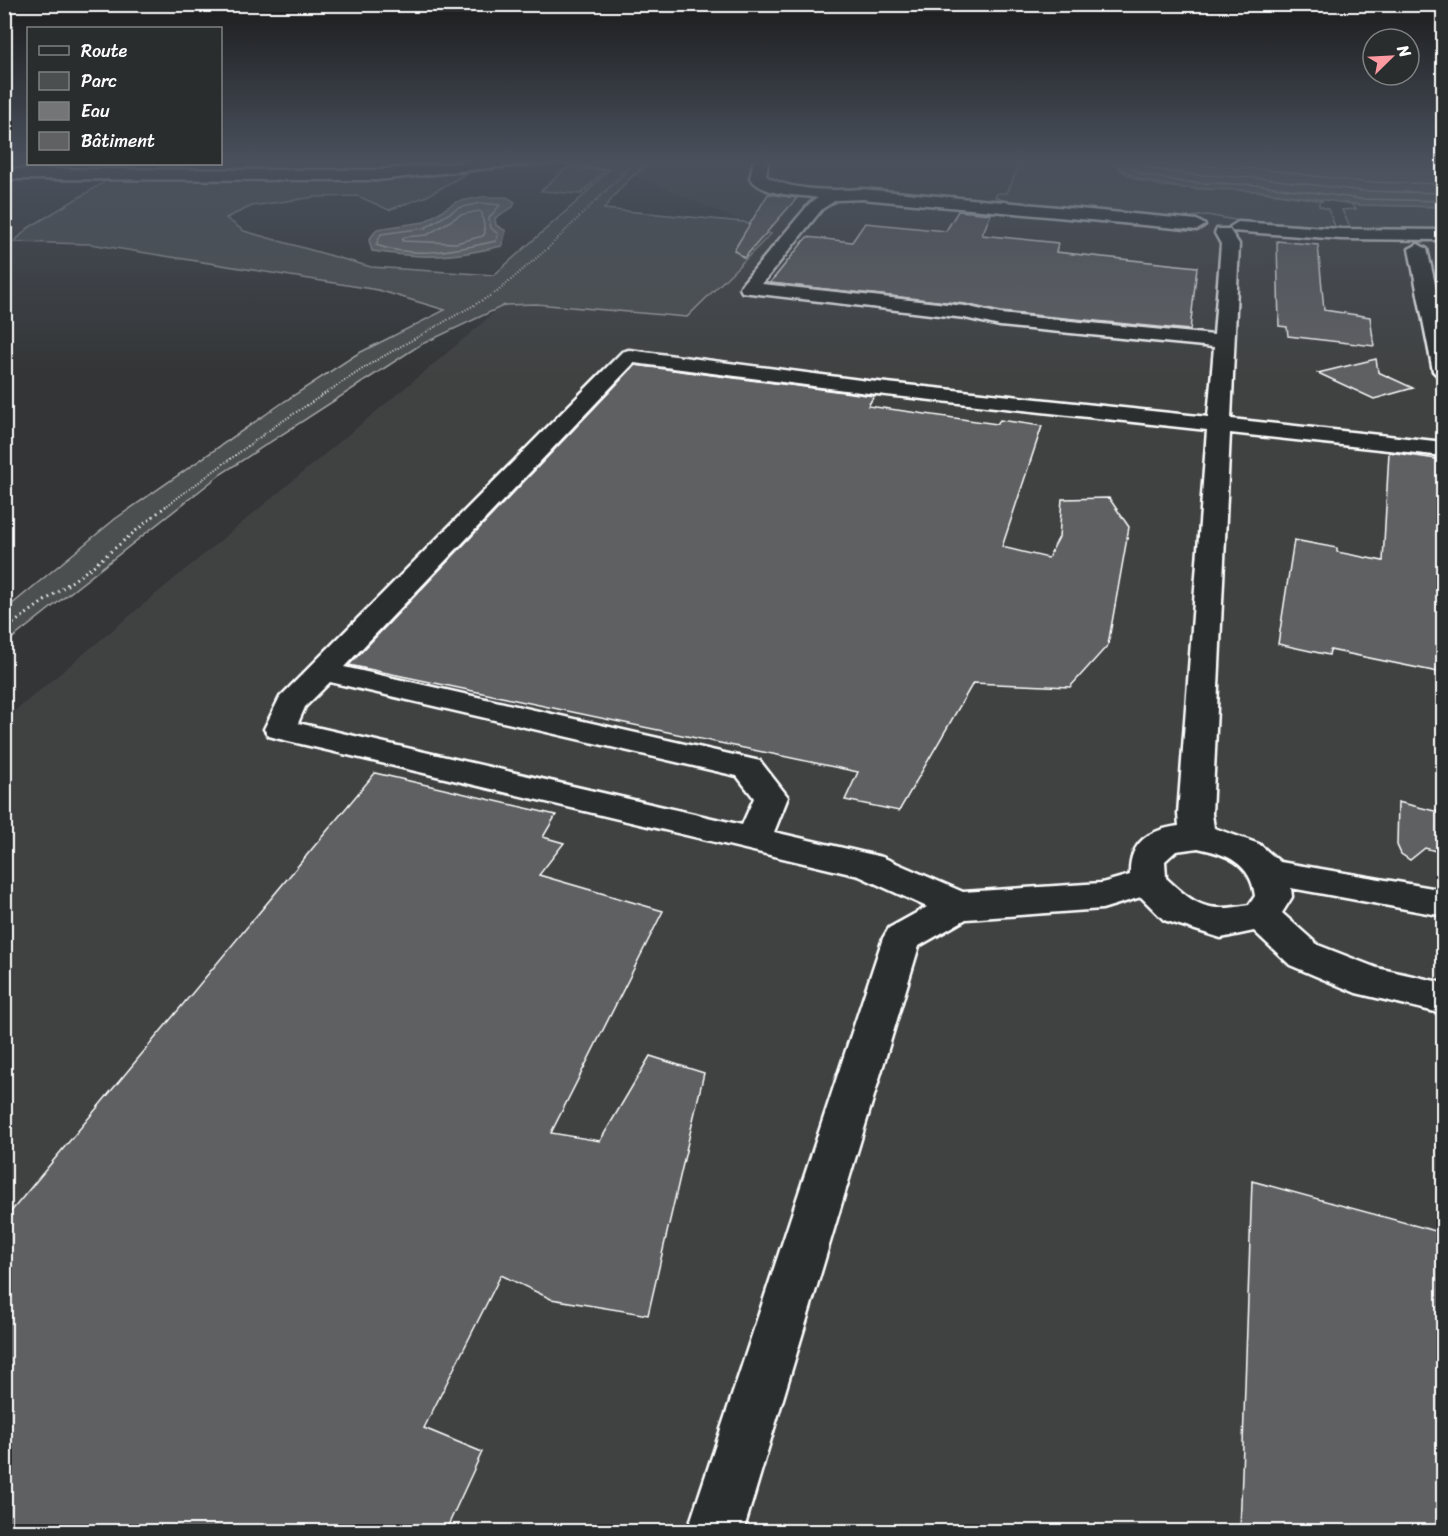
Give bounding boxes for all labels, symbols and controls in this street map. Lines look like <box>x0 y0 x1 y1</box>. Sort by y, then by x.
legend <box>27 27 222 165</box>
north arrow <box>1361 27 1421 87</box>
text: Route <box>81 35 128 67</box>
text: N <box>1388 39 1420 63</box>
text: Parc <box>81 65 117 97</box>
text: Eau <box>81 95 110 127</box>
text: Bâtiment <box>81 125 155 157</box>

